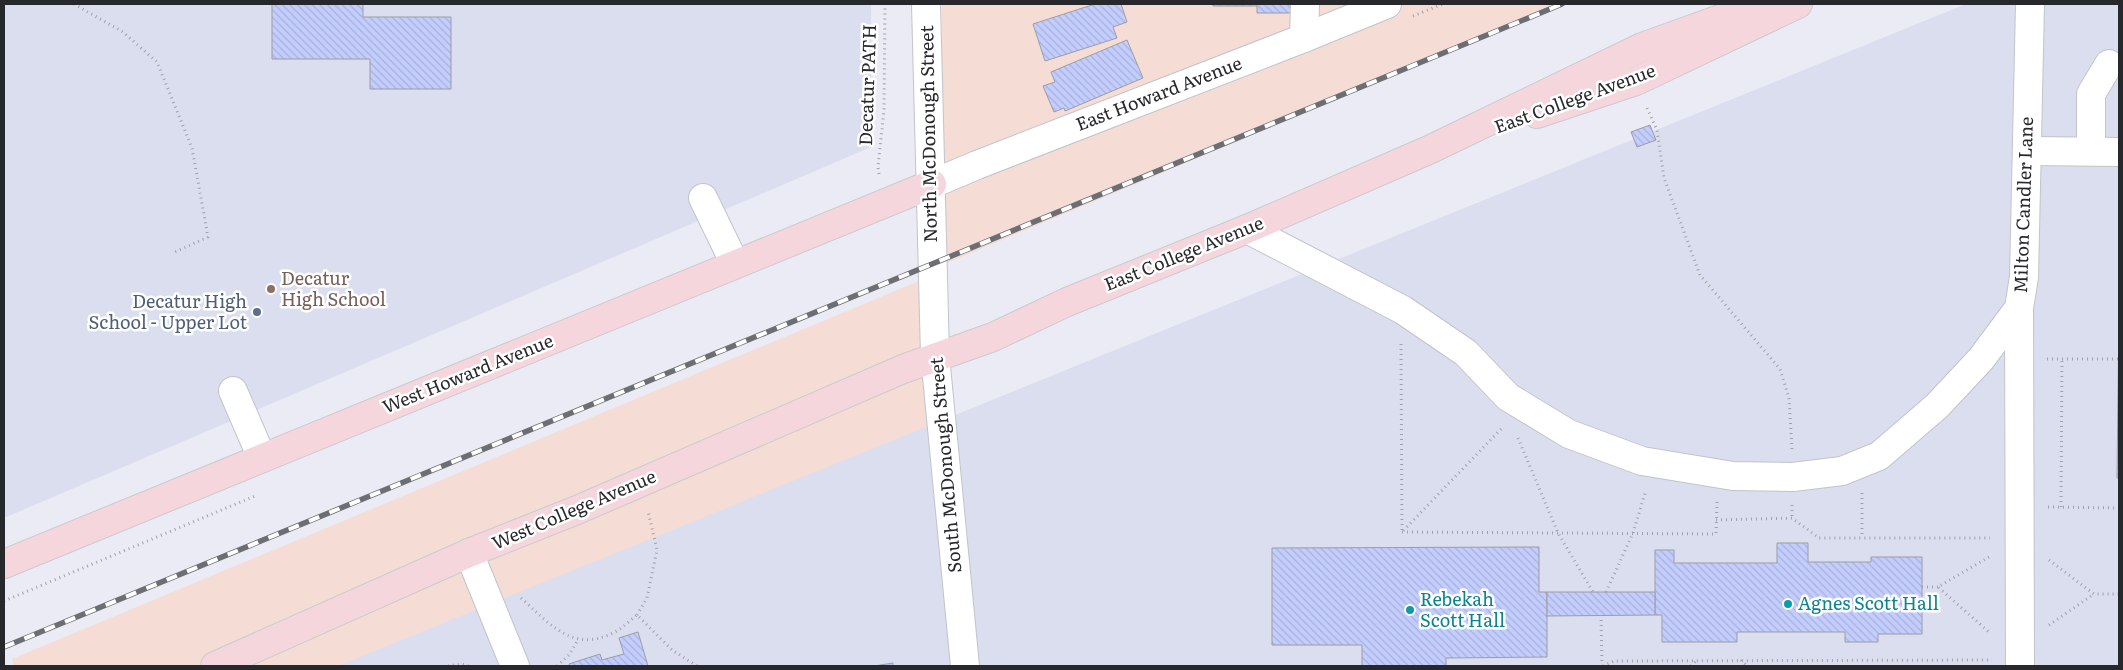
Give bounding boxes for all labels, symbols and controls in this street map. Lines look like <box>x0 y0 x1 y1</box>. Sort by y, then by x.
street label: Decatur PATH <box>851 24 882 146</box>
street label: North McDonough Street <box>912 24 943 243</box>
street label: East Howard Avenue <box>1071 48 1245 137</box>
street label: East College Avenue <box>1490 56 1659 139</box>
street label: Milton Candler Lane <box>2006 116 2039 294</box>
street label: East College Avenue <box>1100 208 1267 297</box>
place label: Decatur High School <box>281 264 386 312</box>
marker: Decatur High School <box>265 283 277 295</box>
place label: Decatur High School - Upper Lot <box>89 287 248 335</box>
marker: Decatur High School - Upper Lot <box>251 306 263 318</box>
street label: West Howard Avenue <box>378 326 557 419</box>
street label: South McDonough Street <box>922 356 967 574</box>
street label: West College Avenue <box>487 462 660 555</box>
place label: Rebekah Scott Hall <box>1420 585 1505 633</box>
place label: Agnes Scott Hall <box>1798 589 1939 616</box>
marker: Agnes Scott Hall <box>1782 598 1794 610</box>
marker: Rebekah Scott Hall <box>1404 604 1416 616</box>

